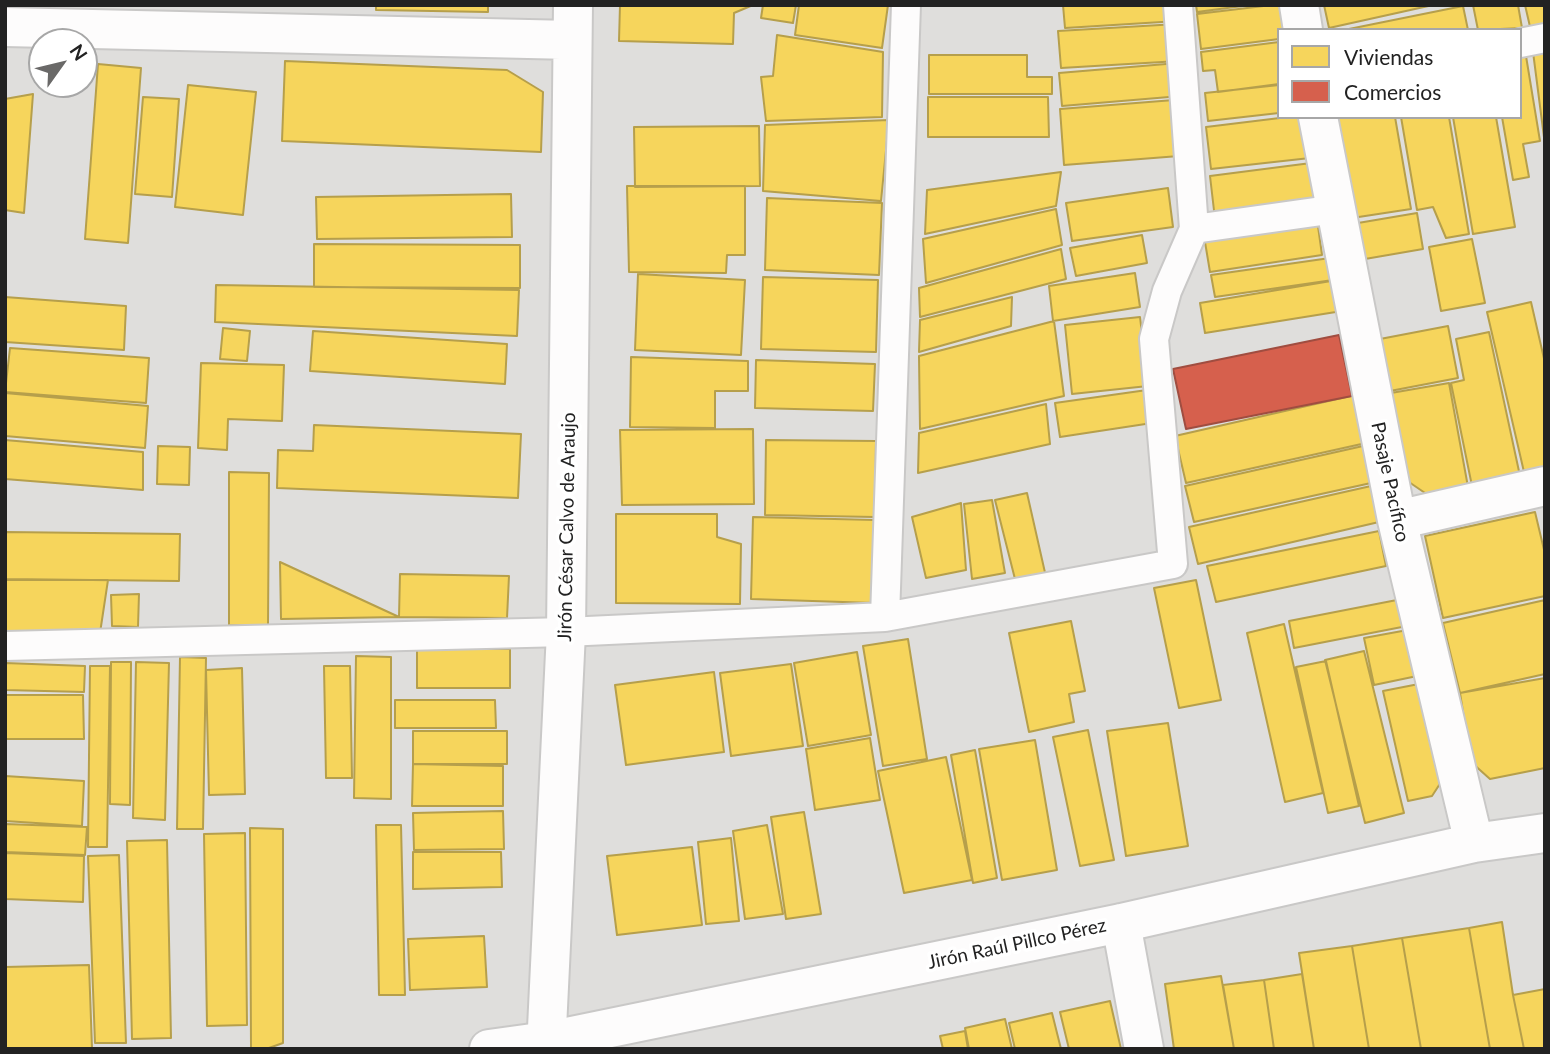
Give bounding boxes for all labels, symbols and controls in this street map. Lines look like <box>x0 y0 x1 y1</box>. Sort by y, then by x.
north arrow <box>28 28 98 98</box>
legend <box>1277 28 1522 119</box>
text: N <box>66 40 93 65</box>
text: Viviendas <box>1344 44 1433 69</box>
text: Comercios <box>1344 79 1441 104</box>
street label: Jirón César Calvo de Araujo <box>554 412 580 642</box>
street label: Pasaje Pacífico <box>1366 420 1414 544</box>
street label: Jirón Raúl Pillco Pérez <box>926 914 1108 974</box>

